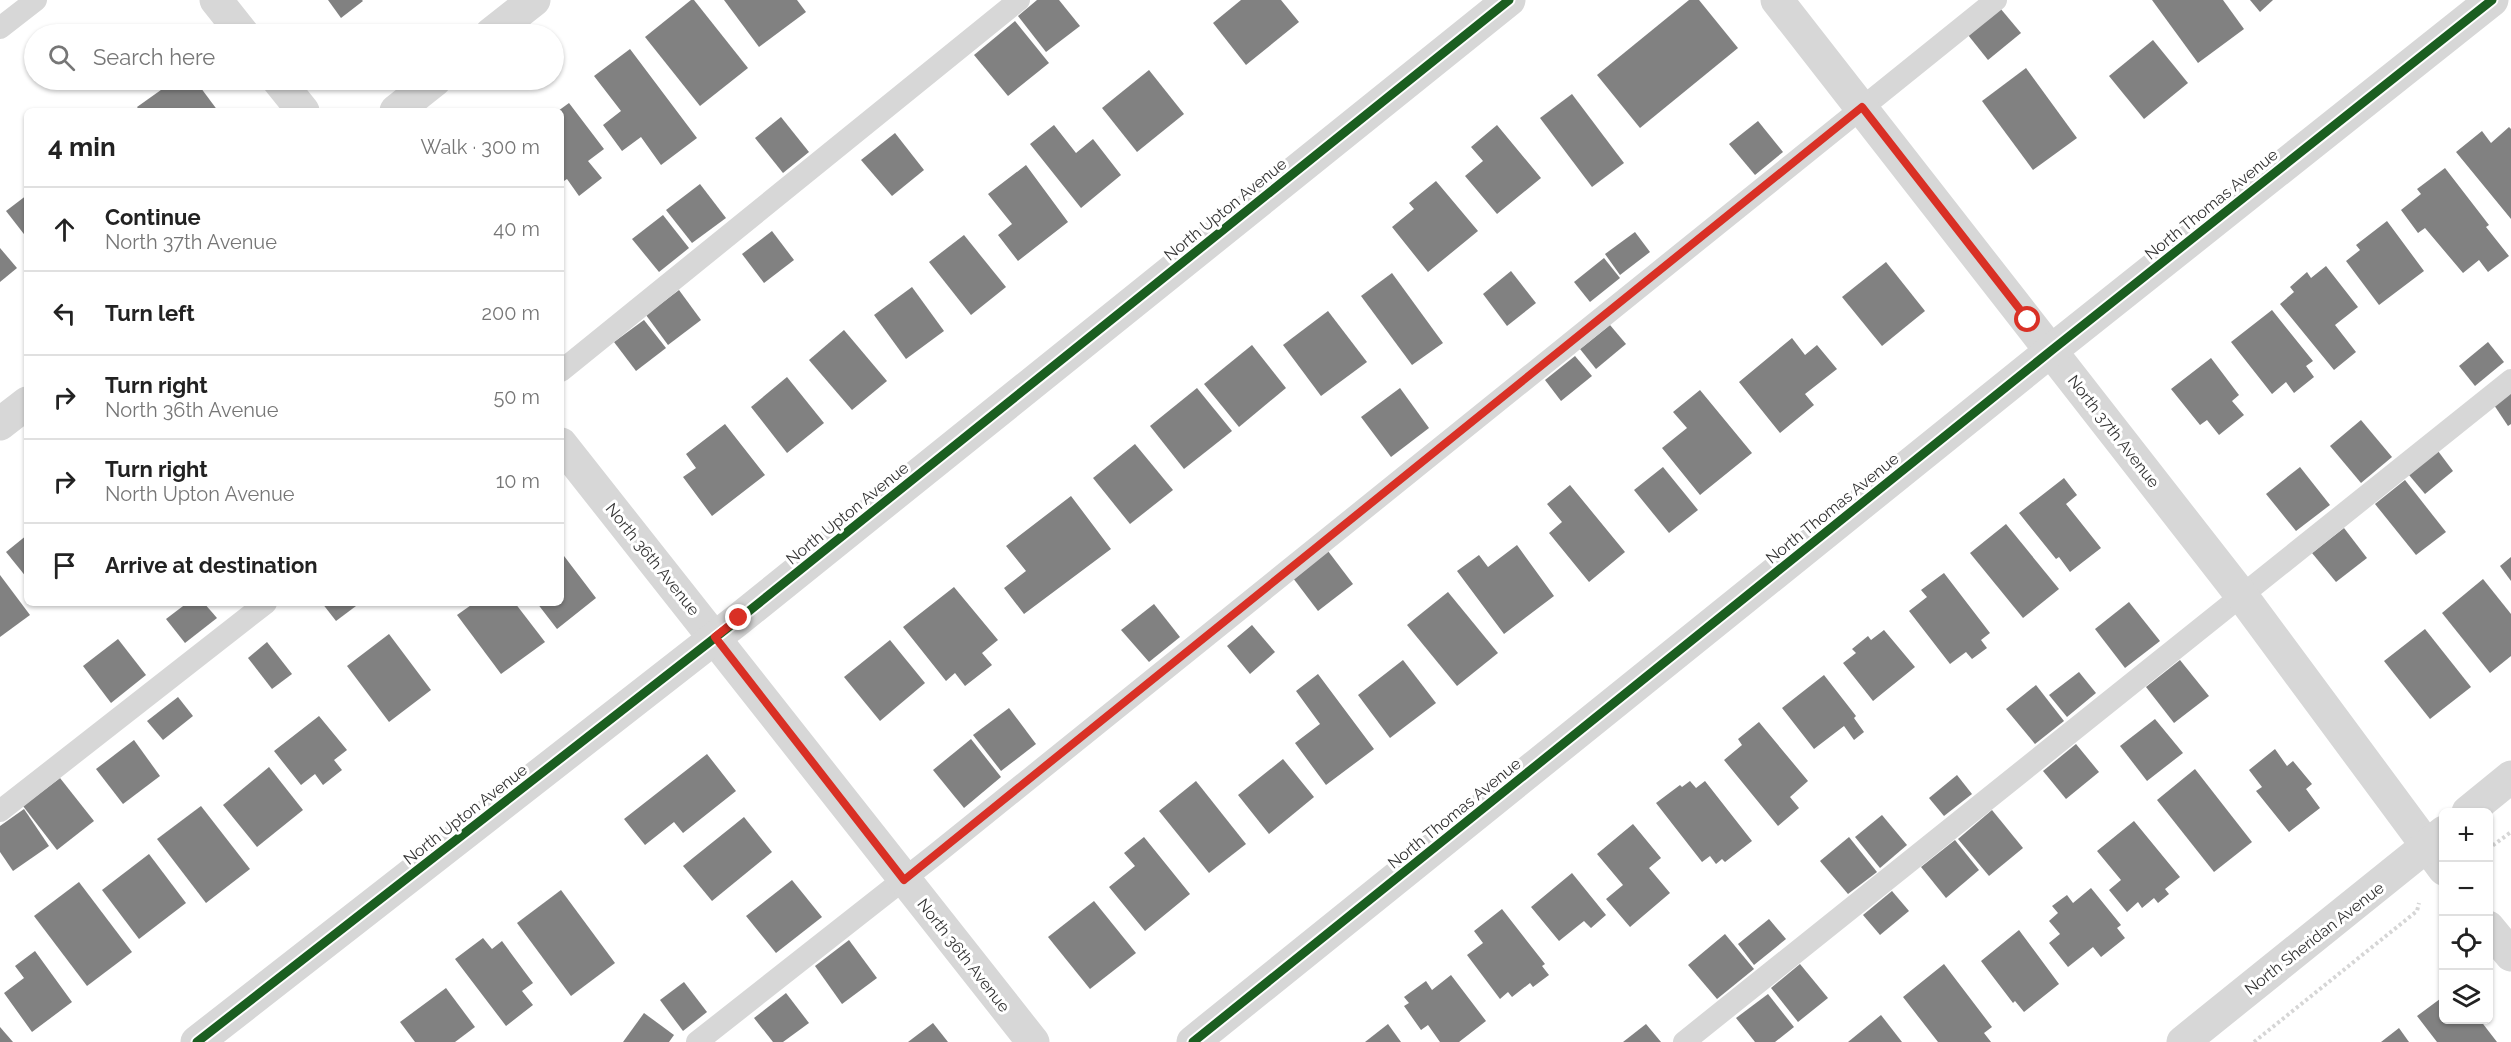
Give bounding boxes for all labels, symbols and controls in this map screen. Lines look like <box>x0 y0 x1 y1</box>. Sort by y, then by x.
search box <box>24 24 564 90</box>
icon: search <box>45 41 78 74</box>
text: Search here <box>93 44 215 70</box>
text: 4 min <box>48 132 116 162</box>
text: Walk · 300 m <box>421 135 540 159</box>
street label: North Thomas Avenue <box>2141 145 2281 264</box>
street label: North Upton Avenue <box>1160 154 1290 264</box>
text: Continue <box>105 204 201 230</box>
icon: ahead <box>48 213 81 246</box>
text: 40 m <box>493 217 540 241</box>
text: North 37th Avenue <box>105 230 277 254</box>
icon: left <box>48 297 81 330</box>
text: Turn left <box>105 300 195 326</box>
text: 200 m <box>482 301 540 325</box>
route start <box>2014 306 2040 332</box>
street label: North 37th Avenue <box>2064 371 2163 491</box>
text: Turn right <box>105 372 208 398</box>
icon: right <box>48 381 81 414</box>
text: 50 m <box>493 385 540 409</box>
text: North 36th Avenue <box>105 398 278 422</box>
street label: North Thomas Avenue <box>1762 449 1902 568</box>
text: Turn right <box>105 456 208 482</box>
street label: North Upton Avenue <box>782 458 912 568</box>
icon: right <box>48 465 81 498</box>
text: 10 m <box>496 469 540 493</box>
text: North Upton Avenue <box>105 482 295 506</box>
street label: North 36th Avenue <box>602 499 704 619</box>
icon: arrive <box>48 549 81 582</box>
text: Arrive at destination <box>105 552 318 578</box>
route end <box>725 604 751 630</box>
street label: North Thomas Avenue <box>1384 754 1524 873</box>
street label: North Upton Avenue <box>400 760 531 869</box>
map controls <box>2439 808 2493 1024</box>
button: + <box>2439 808 2493 862</box>
button: − <box>2439 862 2493 916</box>
street label: North Sheridan Avenue <box>2241 878 2388 999</box>
street label: North 36th Avenue <box>913 895 1014 1016</box>
button: locate <box>2439 916 2493 970</box>
button: layers <box>2439 970 2493 1024</box>

